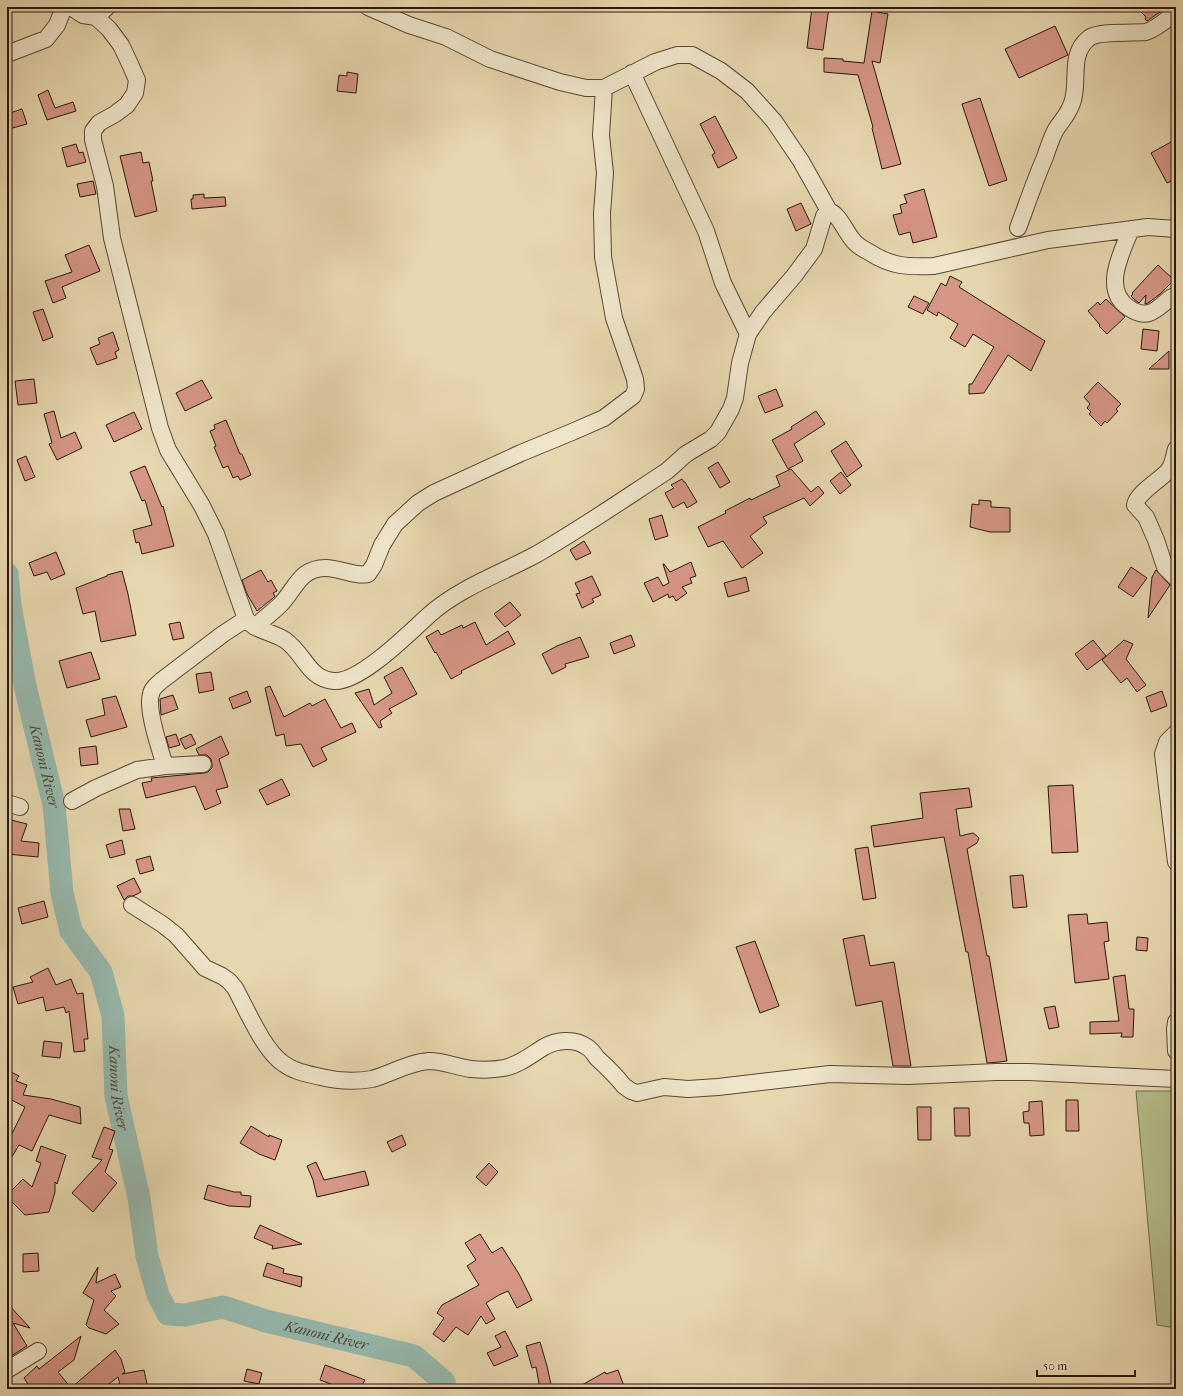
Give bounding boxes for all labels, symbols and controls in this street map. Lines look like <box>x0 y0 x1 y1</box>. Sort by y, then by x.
water label: Kanoni River <box>25 722 64 811</box>
water label: Kanoni River <box>105 1044 133 1133</box>
water label: Kanoni River <box>282 1316 371 1354</box>
scale bar <box>1037 1352 1135 1378</box>
text: 50 m <box>1043 1359 1067 1373</box>

